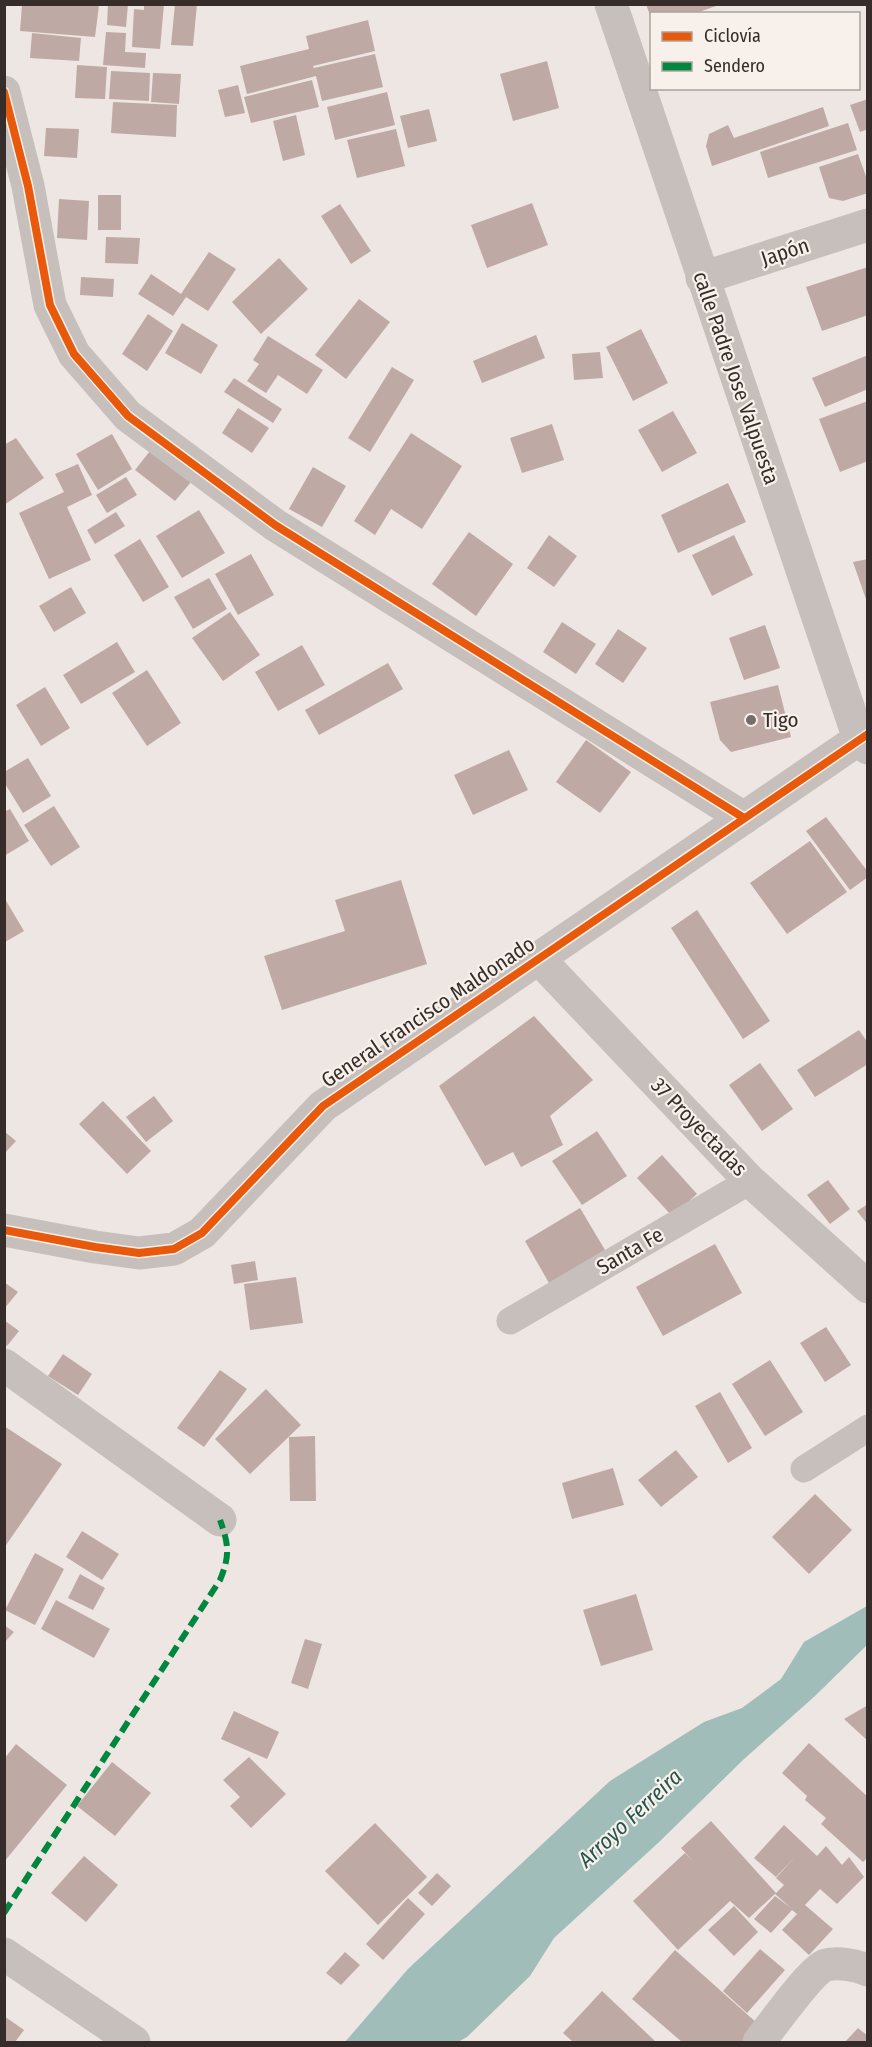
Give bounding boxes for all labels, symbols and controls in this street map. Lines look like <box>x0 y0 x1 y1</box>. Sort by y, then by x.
legend <box>650 12 860 90</box>
text: Ciclovía <box>704 25 761 47</box>
text: Sendero <box>704 55 765 77</box>
street label: Japón <box>758 232 812 272</box>
street label: calle Padre Jose Valpuesta <box>687 268 785 488</box>
place label: Tigo <box>763 707 799 733</box>
marker: Tigo <box>744 713 758 727</box>
street label: General Francisco Maldonado <box>316 931 540 1093</box>
street label: 37 Proyectadas <box>646 1072 753 1182</box>
street label: Santa Fe <box>592 1222 668 1280</box>
water label: Arroyo Ferreira <box>572 1763 687 1874</box>

